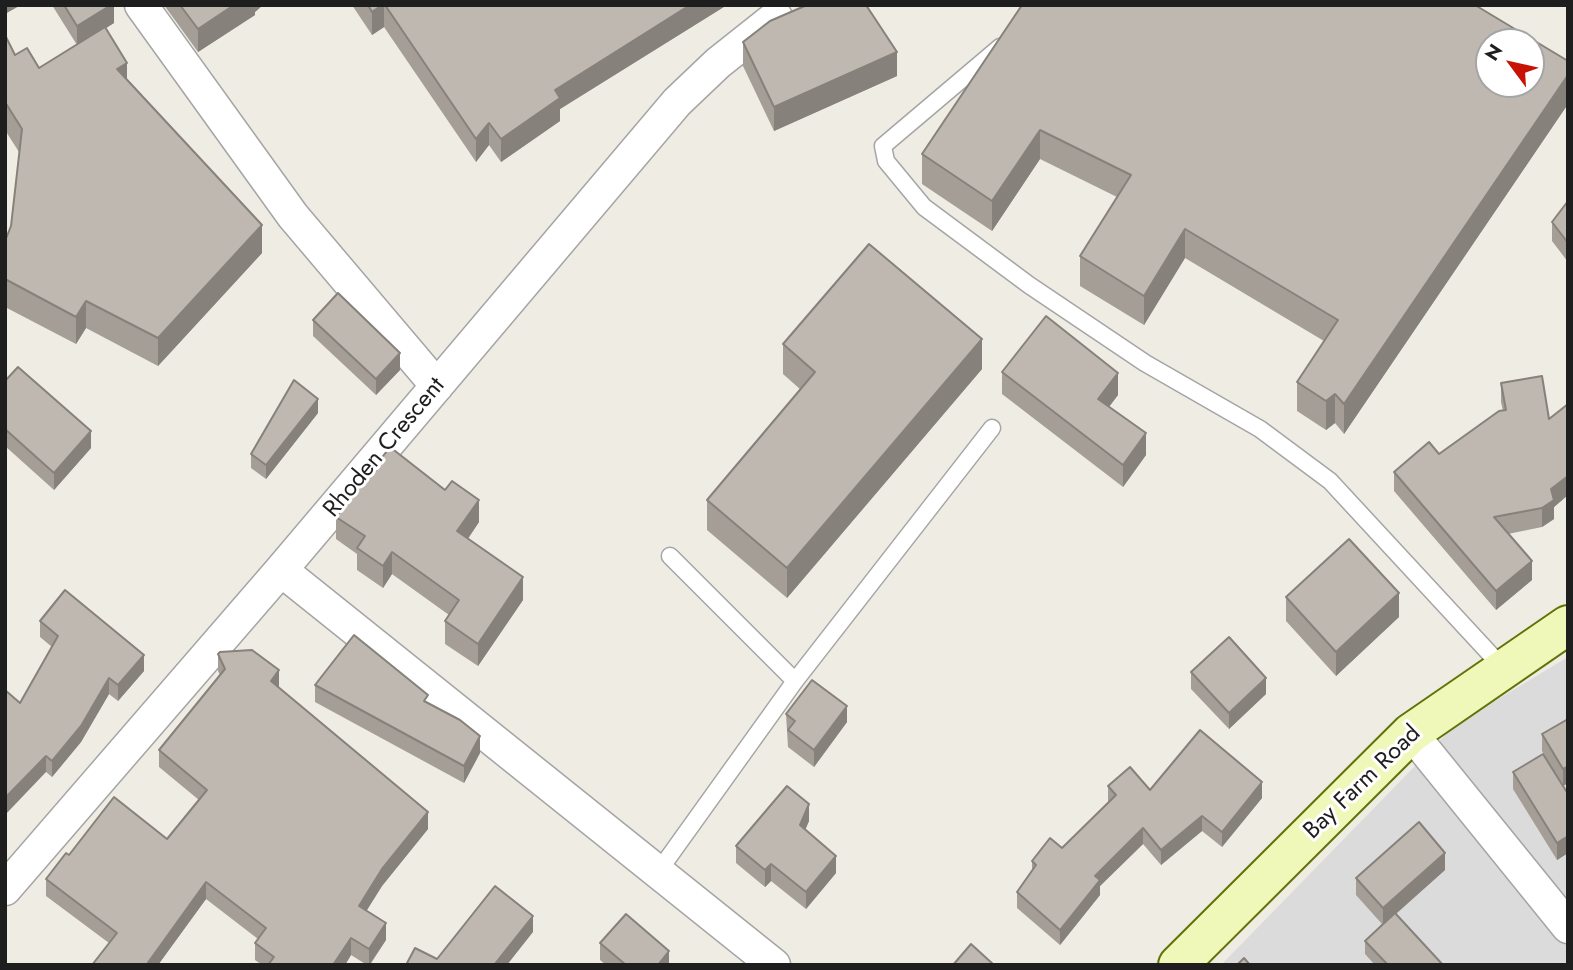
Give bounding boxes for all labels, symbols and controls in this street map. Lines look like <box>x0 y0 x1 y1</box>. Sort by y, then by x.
north arrow <box>1475 28 1545 98</box>
text: N <box>1478 39 1509 66</box>
street label: Rhoden Crescent <box>318 372 452 524</box>
street label: Bay Farm Road <box>1299 720 1427 846</box>

